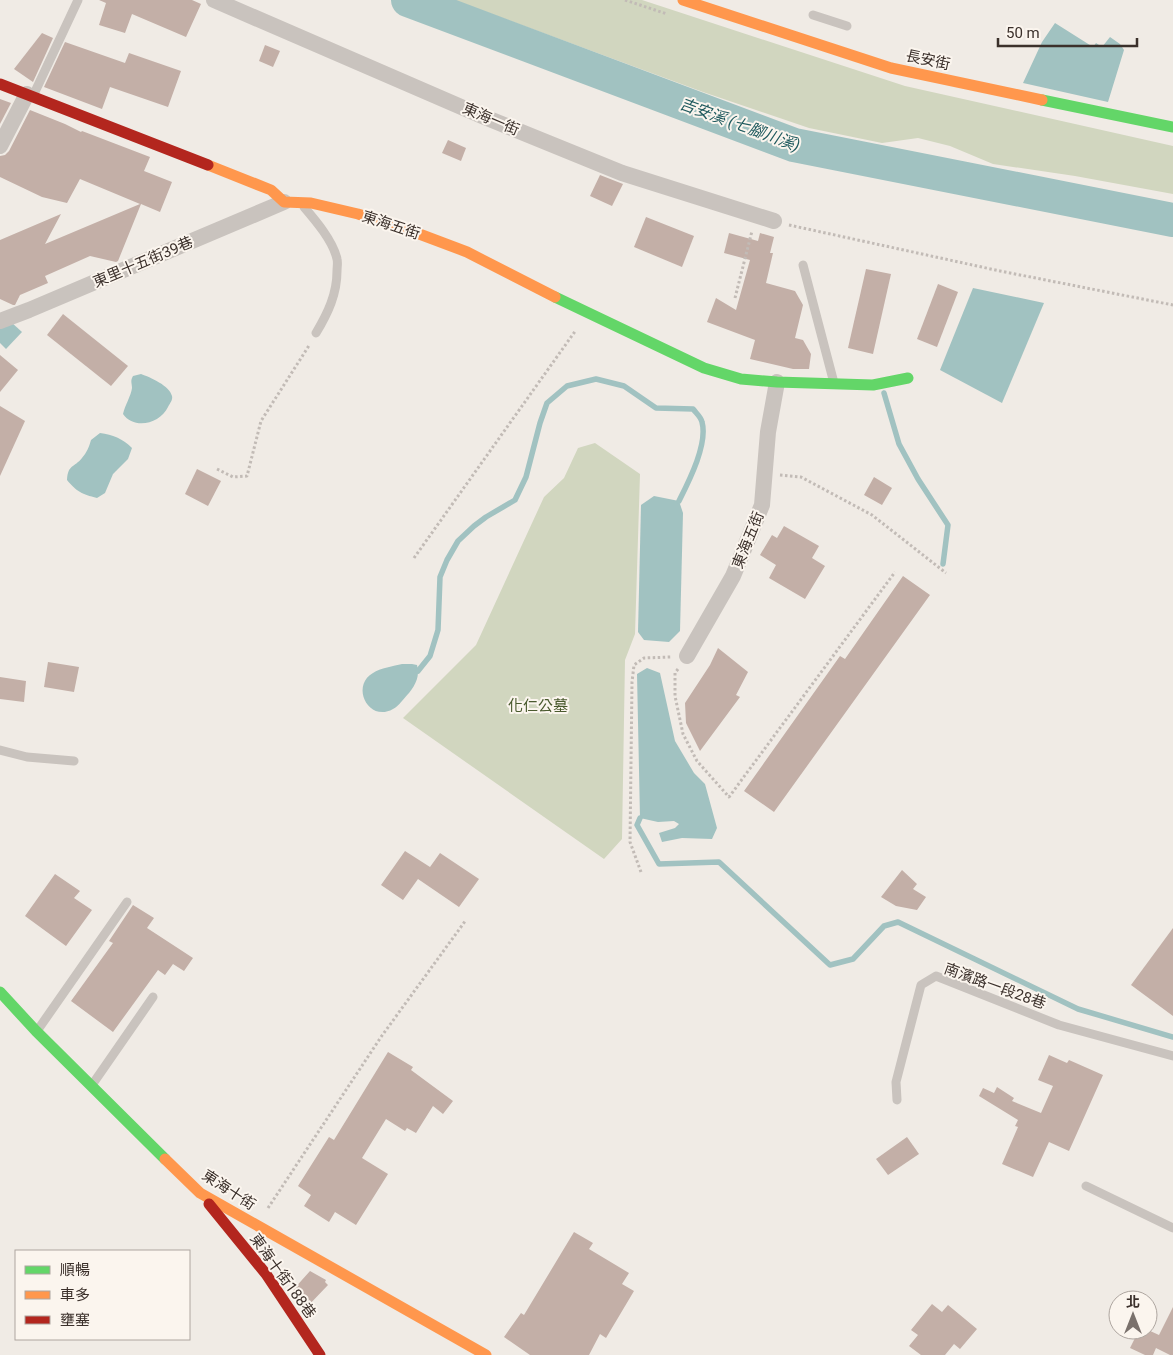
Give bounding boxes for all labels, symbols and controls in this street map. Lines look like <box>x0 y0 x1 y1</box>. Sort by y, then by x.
scale bar <box>998 15 1137 47</box>
text: 50 m <box>1006 24 1040 42</box>
street label: 長安街 <box>904 47 952 73</box>
water label: 吉安溪 (七腳川溪) <box>677 94 803 155</box>
street label: 東海一街 <box>460 99 522 139</box>
street label: 東海五街 <box>360 207 422 243</box>
street label: 東里十五街39巷 <box>90 233 196 291</box>
street label: 東海五街 <box>728 509 768 571</box>
park label: 化仁公墓 <box>508 697 568 715</box>
street label: 南濱路一段28巷 <box>942 959 1048 1013</box>
street label: 東海十街 <box>199 1166 259 1214</box>
street label: 東海十街188巷 <box>246 1230 320 1322</box>
legend <box>15 1250 190 1340</box>
text: 順暢 <box>60 1261 90 1279</box>
text: 車多 <box>60 1286 90 1304</box>
north arrow <box>1108 1290 1158 1340</box>
text: 北 <box>1126 1294 1140 1310</box>
text: 壅塞 <box>60 1311 90 1329</box>

